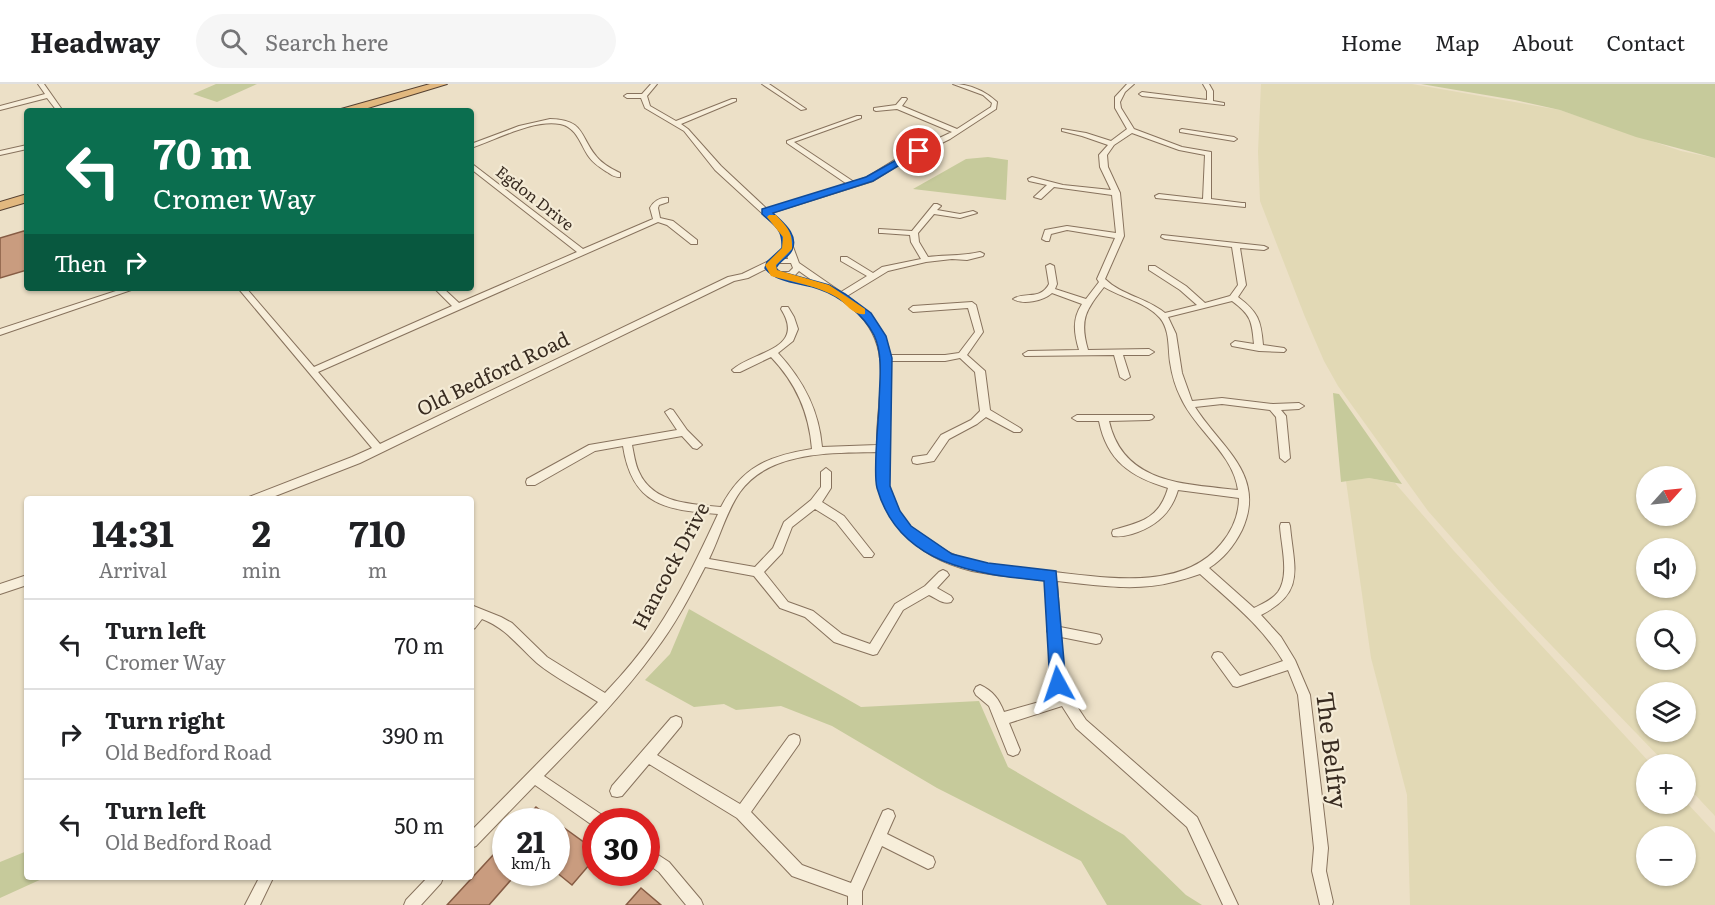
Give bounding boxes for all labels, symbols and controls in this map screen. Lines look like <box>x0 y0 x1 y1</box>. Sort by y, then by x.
search box <box>196 14 616 68</box>
text: Headway <box>30 20 160 62</box>
icon: search <box>217 25 250 58</box>
text: Search here <box>265 25 388 58</box>
text: Home <box>1341 26 1402 57</box>
text: Map <box>1435 26 1479 57</box>
text: About <box>1512 26 1574 57</box>
text: Contact <box>1607 26 1685 57</box>
text: 70 m <box>153 120 252 182</box>
pin <box>893 125 944 176</box>
icon: left <box>54 132 132 210</box>
icon: arrive <box>902 134 935 167</box>
street label: Egdon Drive <box>491 159 580 235</box>
text: Cromer Way <box>153 177 316 217</box>
text: Then <box>54 246 107 279</box>
icon: right <box>119 246 152 279</box>
street label: Old Bedford Road <box>411 322 574 422</box>
north arrow <box>1636 466 1696 526</box>
map controls <box>1636 466 1696 886</box>
street label: Hancock Drive <box>623 496 715 634</box>
text: 14:31 <box>92 505 174 558</box>
text: 2 <box>252 505 271 558</box>
text: 710 <box>349 505 406 558</box>
button: sound <box>1636 538 1696 598</box>
text: Arrival <box>99 554 167 584</box>
text: min <box>242 554 281 584</box>
text: m <box>368 554 387 584</box>
button: search <box>1636 610 1696 670</box>
text: Turn left <box>105 613 206 646</box>
icon: left <box>54 628 87 661</box>
text: 70 m <box>394 628 444 661</box>
text: Cromer Way <box>105 646 225 676</box>
position arrow <box>1026 652 1090 716</box>
button: layers <box>1636 682 1696 742</box>
street label: The Belfry <box>1309 689 1358 810</box>
text: Turn right <box>105 703 225 736</box>
icon: right <box>54 718 87 751</box>
text: 390 m <box>382 718 444 751</box>
text: Old Bedford Road <box>105 736 272 766</box>
button: + <box>1636 754 1696 814</box>
text: Turn left <box>105 793 206 826</box>
icon: left <box>54 808 87 841</box>
text: 50 m <box>394 808 444 841</box>
speed limit sign: 30 <box>582 808 660 886</box>
text: 21 <box>517 818 545 862</box>
text: Old Bedford Road <box>105 826 272 856</box>
button: − <box>1636 826 1696 886</box>
text: km/h <box>511 851 551 874</box>

